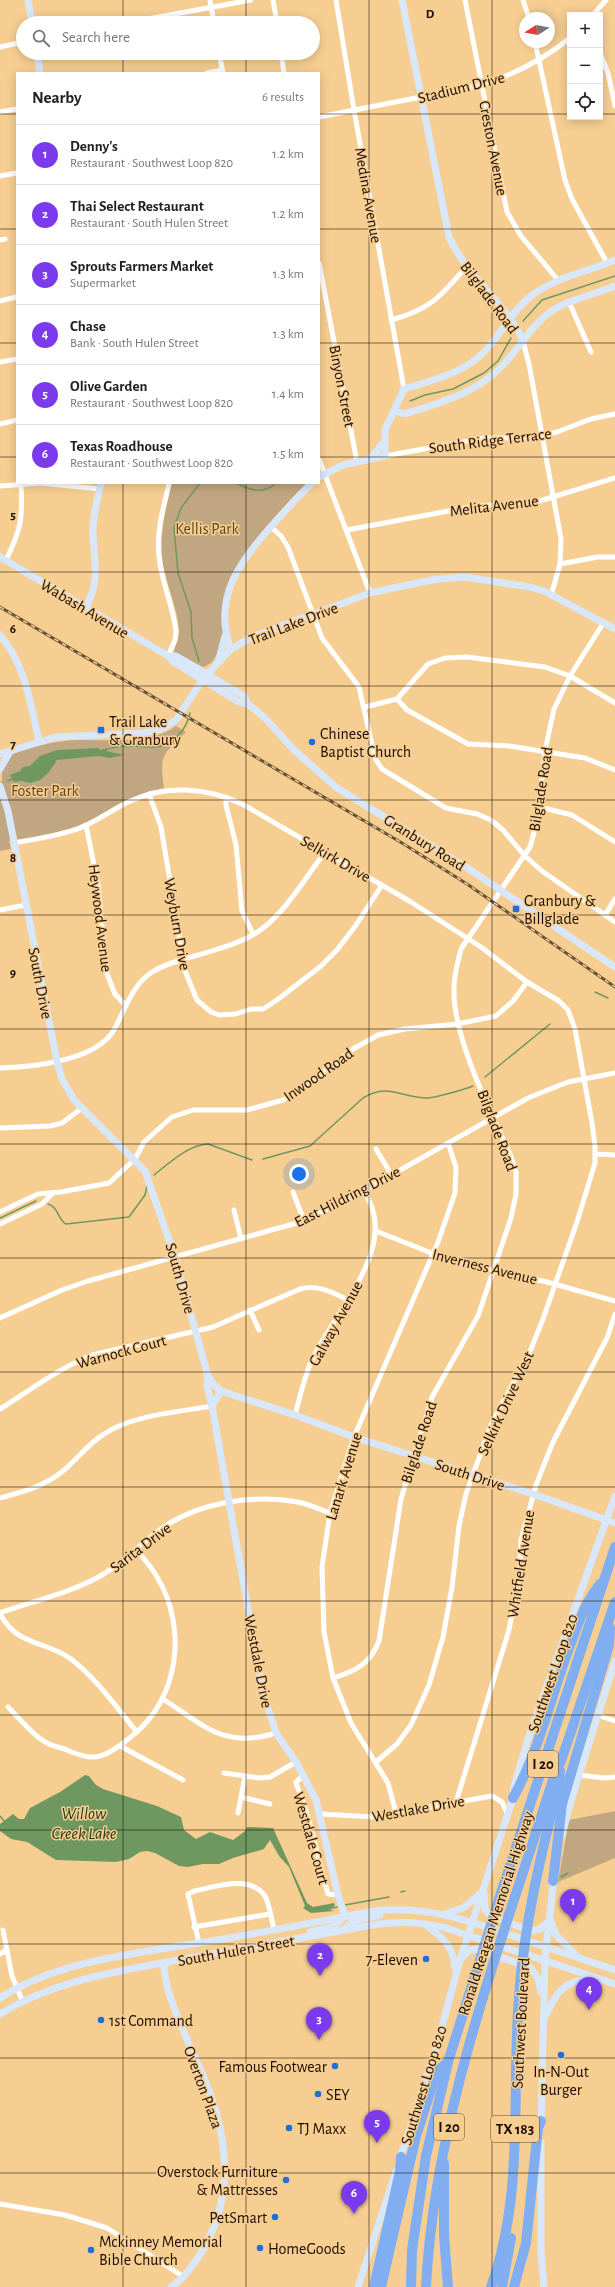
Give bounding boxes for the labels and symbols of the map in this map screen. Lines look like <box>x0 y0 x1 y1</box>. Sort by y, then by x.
text: D <box>426 8 435 21</box>
north arrow <box>519 12 555 48</box>
street label: Stadium Drive <box>416 69 506 106</box>
street label: Creston Avenue <box>476 99 510 197</box>
street label: Medina Avenue <box>352 146 384 244</box>
street label: Bilglade Road <box>457 259 521 337</box>
street label: Binyon Street <box>325 344 358 429</box>
street label: South Ridge Terrace <box>428 426 552 456</box>
street label: Melita Avenue <box>449 493 539 519</box>
text: 5 <box>10 509 16 522</box>
park label: Kellis Park <box>175 521 240 537</box>
street label: Wabash Avenue <box>38 576 131 641</box>
street label: Trail Lake Drive <box>247 600 340 648</box>
text: 6 <box>10 623 16 636</box>
place label: Trail Lake & Granbury <box>109 714 181 749</box>
marker: Trail Lake & Granbury <box>96 725 106 735</box>
place label: Chinese Baptist Church <box>320 726 411 760</box>
marker: Chinese Baptist Church <box>307 737 317 747</box>
text: 7 <box>10 738 16 751</box>
street label: Bilglade Road <box>526 746 556 833</box>
park label: Foster Park <box>11 783 80 799</box>
street label: Granbury Road <box>380 812 468 875</box>
street label: Selkirk Drive <box>298 832 373 885</box>
text: 8 <box>10 852 16 865</box>
street label: Heywood Avenue <box>84 863 115 973</box>
street label: Weyburn Drive <box>160 877 193 972</box>
place label: Granbury & Billglade <box>524 893 596 927</box>
marker: Granbury & Billglade <box>511 904 521 914</box>
street label: South Drive <box>25 946 55 1020</box>
text: 9 <box>10 967 16 980</box>
street label: Inwood Road <box>281 1045 356 1105</box>
street label: Bilglade Road <box>474 1088 520 1173</box>
street label: East Hildring Drive <box>292 1163 403 1230</box>
your location <box>289 1164 309 1184</box>
street label: South Drive <box>162 1241 198 1315</box>
street label: Inverness Avenue <box>430 1246 539 1288</box>
street label: Galway Avenue <box>306 1278 367 1369</box>
street label: Warnock Court <box>75 1332 168 1372</box>
street label: Selkirk Drive West <box>475 1349 537 1458</box>
street label: Bilglade Road <box>398 1399 440 1486</box>
street label: Lanark Avenue <box>323 1430 365 1522</box>
street label: South Drive <box>433 1456 507 1494</box>
street label: Whitfield Avenue <box>505 1509 537 1619</box>
street label: Sarita Drive <box>107 1520 174 1576</box>
street label: Southwest Loop 820 <box>525 1612 581 1735</box>
street label: Westdale Drive <box>241 1613 275 1709</box>
road number: I 20 <box>528 1751 558 1777</box>
street label: Westdale Court <box>290 1790 332 1886</box>
street label: Westlake Drive <box>371 1793 466 1825</box>
water label: Willow Creek Lake <box>51 1805 117 1842</box>
street label: Ronald Reagan Memorial Highway <box>455 1809 538 2018</box>
pin: 1 <box>560 1889 586 1922</box>
street label: South Hulen Street <box>177 1933 296 1969</box>
pin: 2 <box>307 1943 333 1976</box>
place label: 7-Eleven <box>366 1952 418 1968</box>
marker: 7-Eleven <box>421 1954 431 1964</box>
street label: Southwest Boulevard <box>510 1957 532 2089</box>
pin: 4 <box>576 1977 602 2010</box>
pin: 3 <box>306 2007 332 2040</box>
place label: 1st Command <box>109 2013 193 2029</box>
marker: 1st Command <box>96 2015 106 2025</box>
street label: Southwest Loop 820 <box>398 2024 450 2147</box>
street label: Overton Plaza <box>181 2044 225 2131</box>
marker: In-N-Out Burger <box>556 2050 566 2060</box>
place label: Famous Footwear <box>218 2059 328 2075</box>
marker: Famous Footwear <box>330 2061 340 2071</box>
place label: In-N-Out Burger <box>533 2064 589 2098</box>
place label: SEY <box>326 2087 350 2103</box>
marker: SEY <box>313 2089 323 2099</box>
pin: 5 <box>364 2110 390 2143</box>
road number: I 20 <box>434 2114 464 2140</box>
road number: TX 183 <box>491 2116 539 2142</box>
place label: TJ Maxx <box>297 2121 346 2137</box>
marker: TJ Maxx <box>284 2123 294 2133</box>
place label: Overstock Furniture & Mattresses <box>157 2164 278 2198</box>
marker: Overstock Furniture & Mattresses <box>281 2175 291 2185</box>
pin: 6 <box>341 2181 367 2214</box>
place label: PetSmart <box>209 2210 267 2226</box>
marker: PetSmart <box>270 2212 280 2222</box>
place label: Mckinney Memorial Bible Church <box>99 2234 222 2268</box>
place label: HomeGoods <box>268 2241 346 2257</box>
marker: HomeGoods <box>255 2243 265 2253</box>
marker: Mckinney Memorial Bible Church <box>86 2245 96 2255</box>

